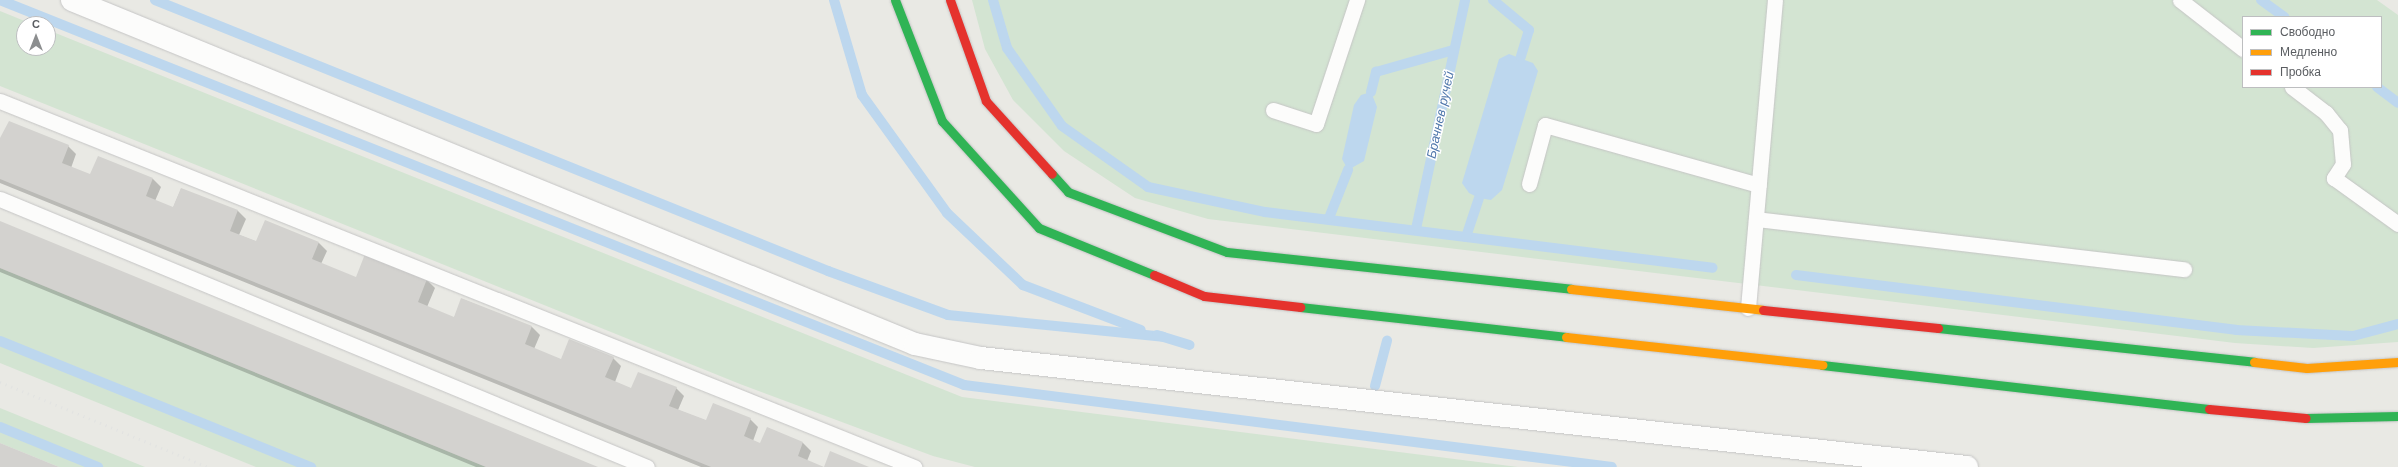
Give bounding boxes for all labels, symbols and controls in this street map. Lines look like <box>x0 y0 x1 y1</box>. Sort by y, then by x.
north arrow <box>16 16 56 56</box>
legend <box>2242 16 2382 88</box>
text: С <box>32 18 40 31</box>
text: Свободно <box>2280 25 2335 39</box>
text: Медленно <box>2280 45 2337 59</box>
text: Пробка <box>2280 65 2321 79</box>
water label: Брачнев ручей <box>1424 70 1458 160</box>

